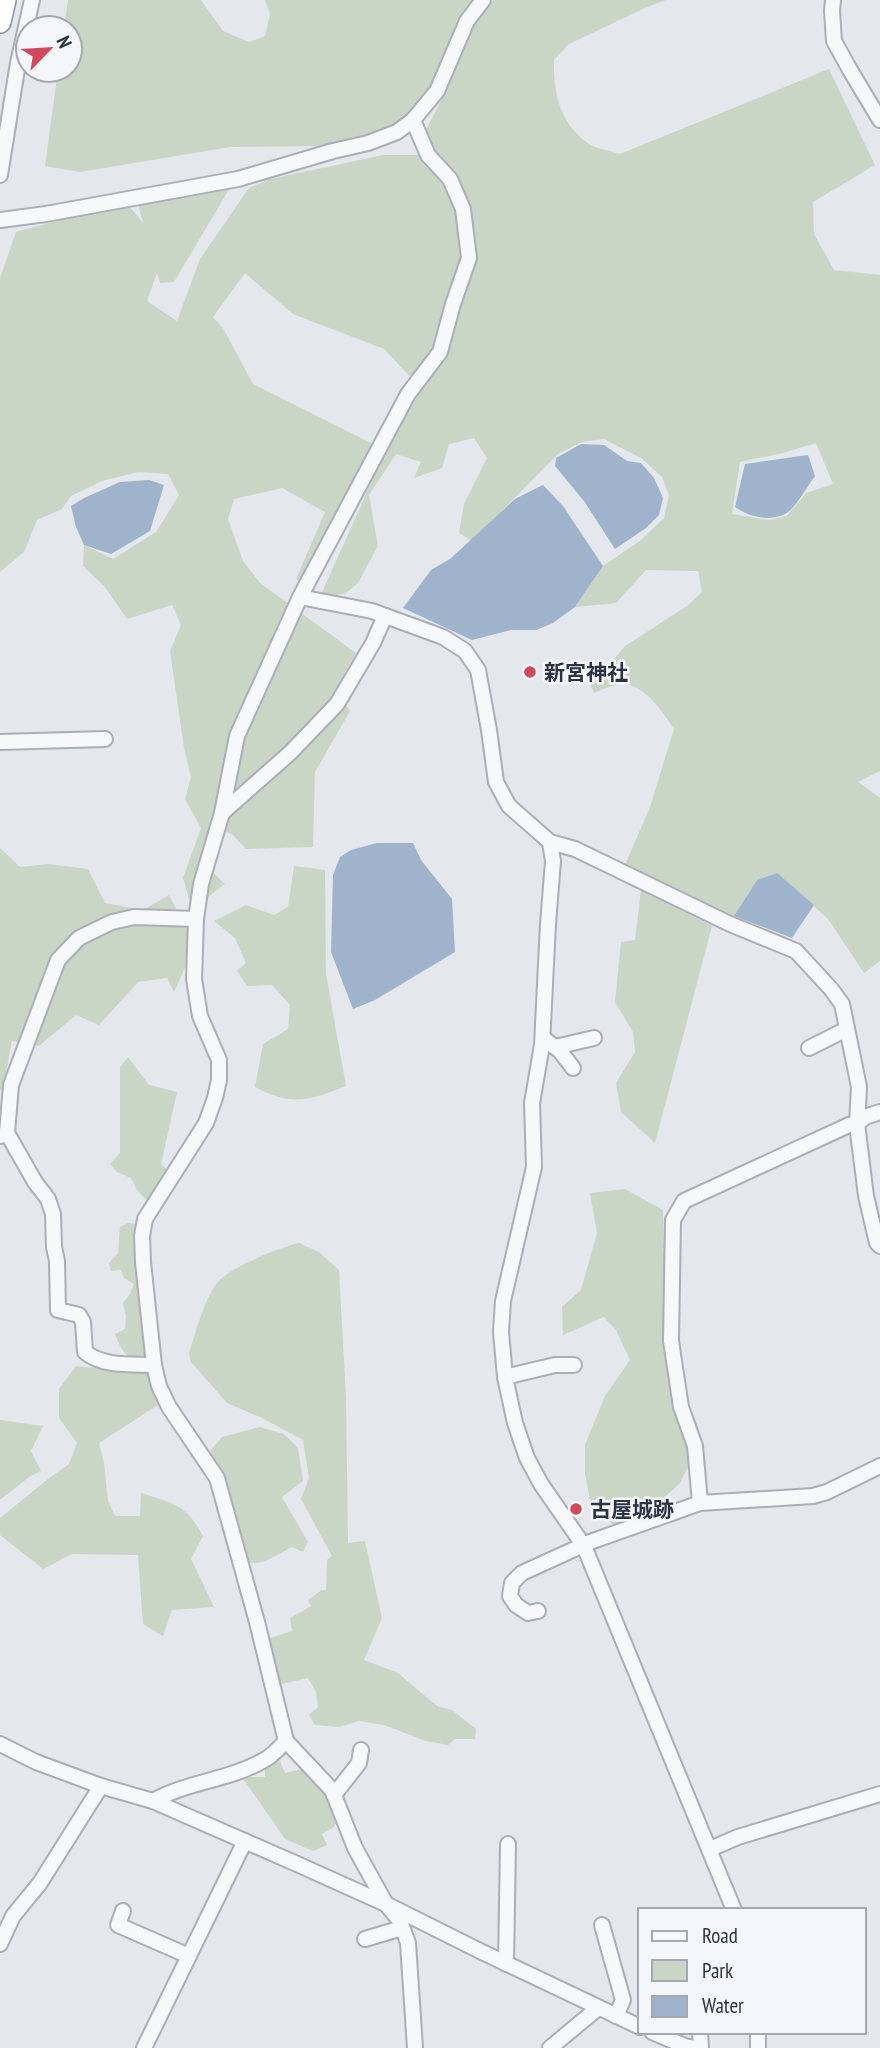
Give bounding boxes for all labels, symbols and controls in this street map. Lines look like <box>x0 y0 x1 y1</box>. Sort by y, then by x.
north arrow <box>14 14 84 84</box>
text: N <box>51 32 77 52</box>
place label: 新宮神社 <box>544 659 628 686</box>
marker: 新宮神社 <box>522 664 538 680</box>
place label: 古屋城跡 <box>590 1496 674 1523</box>
marker: 古屋城跡 <box>568 1501 584 1517</box>
legend <box>638 1908 866 2034</box>
text: Road <box>702 1922 738 1949</box>
text: Park <box>702 1957 733 1984</box>
text: Water <box>702 1992 744 2019</box>

